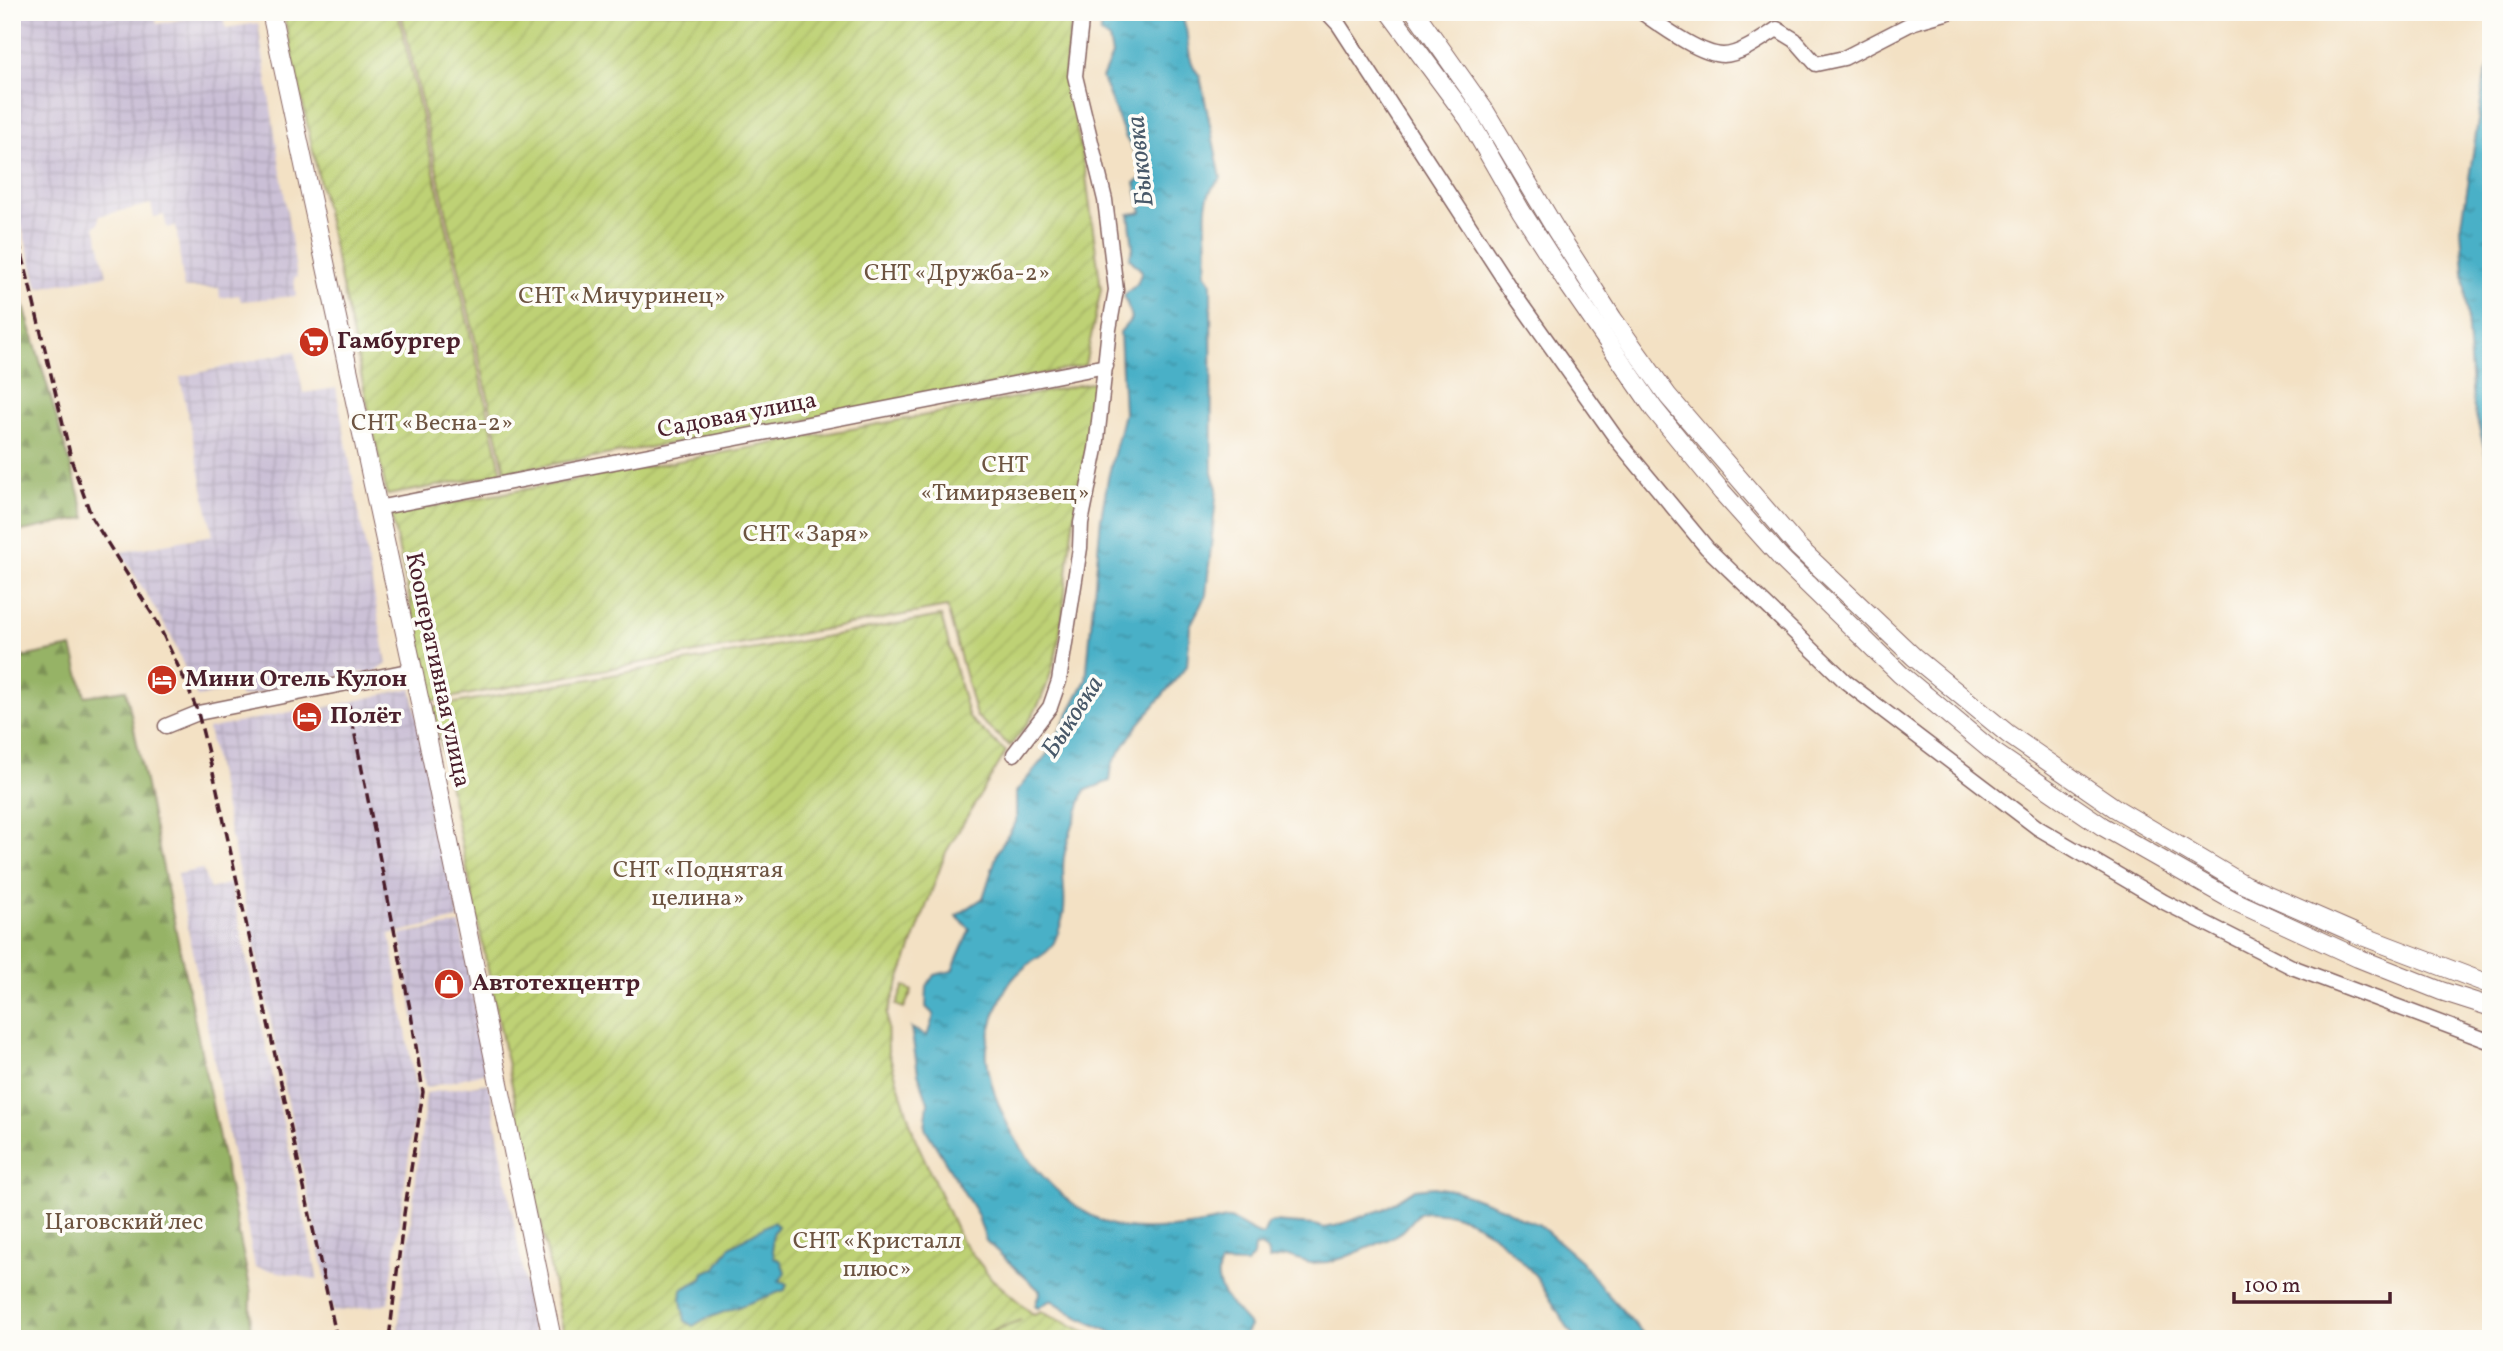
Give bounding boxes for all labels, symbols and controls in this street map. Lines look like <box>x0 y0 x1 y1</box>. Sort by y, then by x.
water label: Быковка <box>1118 114 1164 208</box>
park label: СНТ «Дружба-2» <box>864 257 1050 291</box>
park label: СНТ «Мичуринец» <box>518 280 726 314</box>
supermarket icon: Гамбургер <box>297 325 331 359</box>
place label: Гамбургер <box>337 325 461 359</box>
street label: Садовая улица <box>654 384 820 448</box>
park label: СНТ «Весна-2» <box>351 407 513 441</box>
park label: СНТ «Тимирязевец» <box>921 449 1089 511</box>
park label: СНТ «Заря» <box>743 518 869 552</box>
street label: Кооперативная улица <box>395 549 479 791</box>
hotel icon: Мини Отель Кулон <box>145 663 179 697</box>
place label: Мини Отель Кулон <box>185 663 407 697</box>
water label: Быковка <box>1033 669 1113 765</box>
hotel icon: Полёт <box>290 700 324 734</box>
place label: Полёт <box>330 700 402 734</box>
park label: СНТ «Поднятая целина» <box>613 854 783 916</box>
shop icon: Автотехцентр <box>432 967 466 1001</box>
place label: Автотехцентр <box>472 967 640 1001</box>
park label: Цаговский лес <box>45 1206 203 1240</box>
park label: СНТ «Кристалл плюс» <box>793 1225 961 1287</box>
scale bar <box>2234 1260 2389 1304</box>
text: 100 m <box>2244 1272 2301 1301</box>

